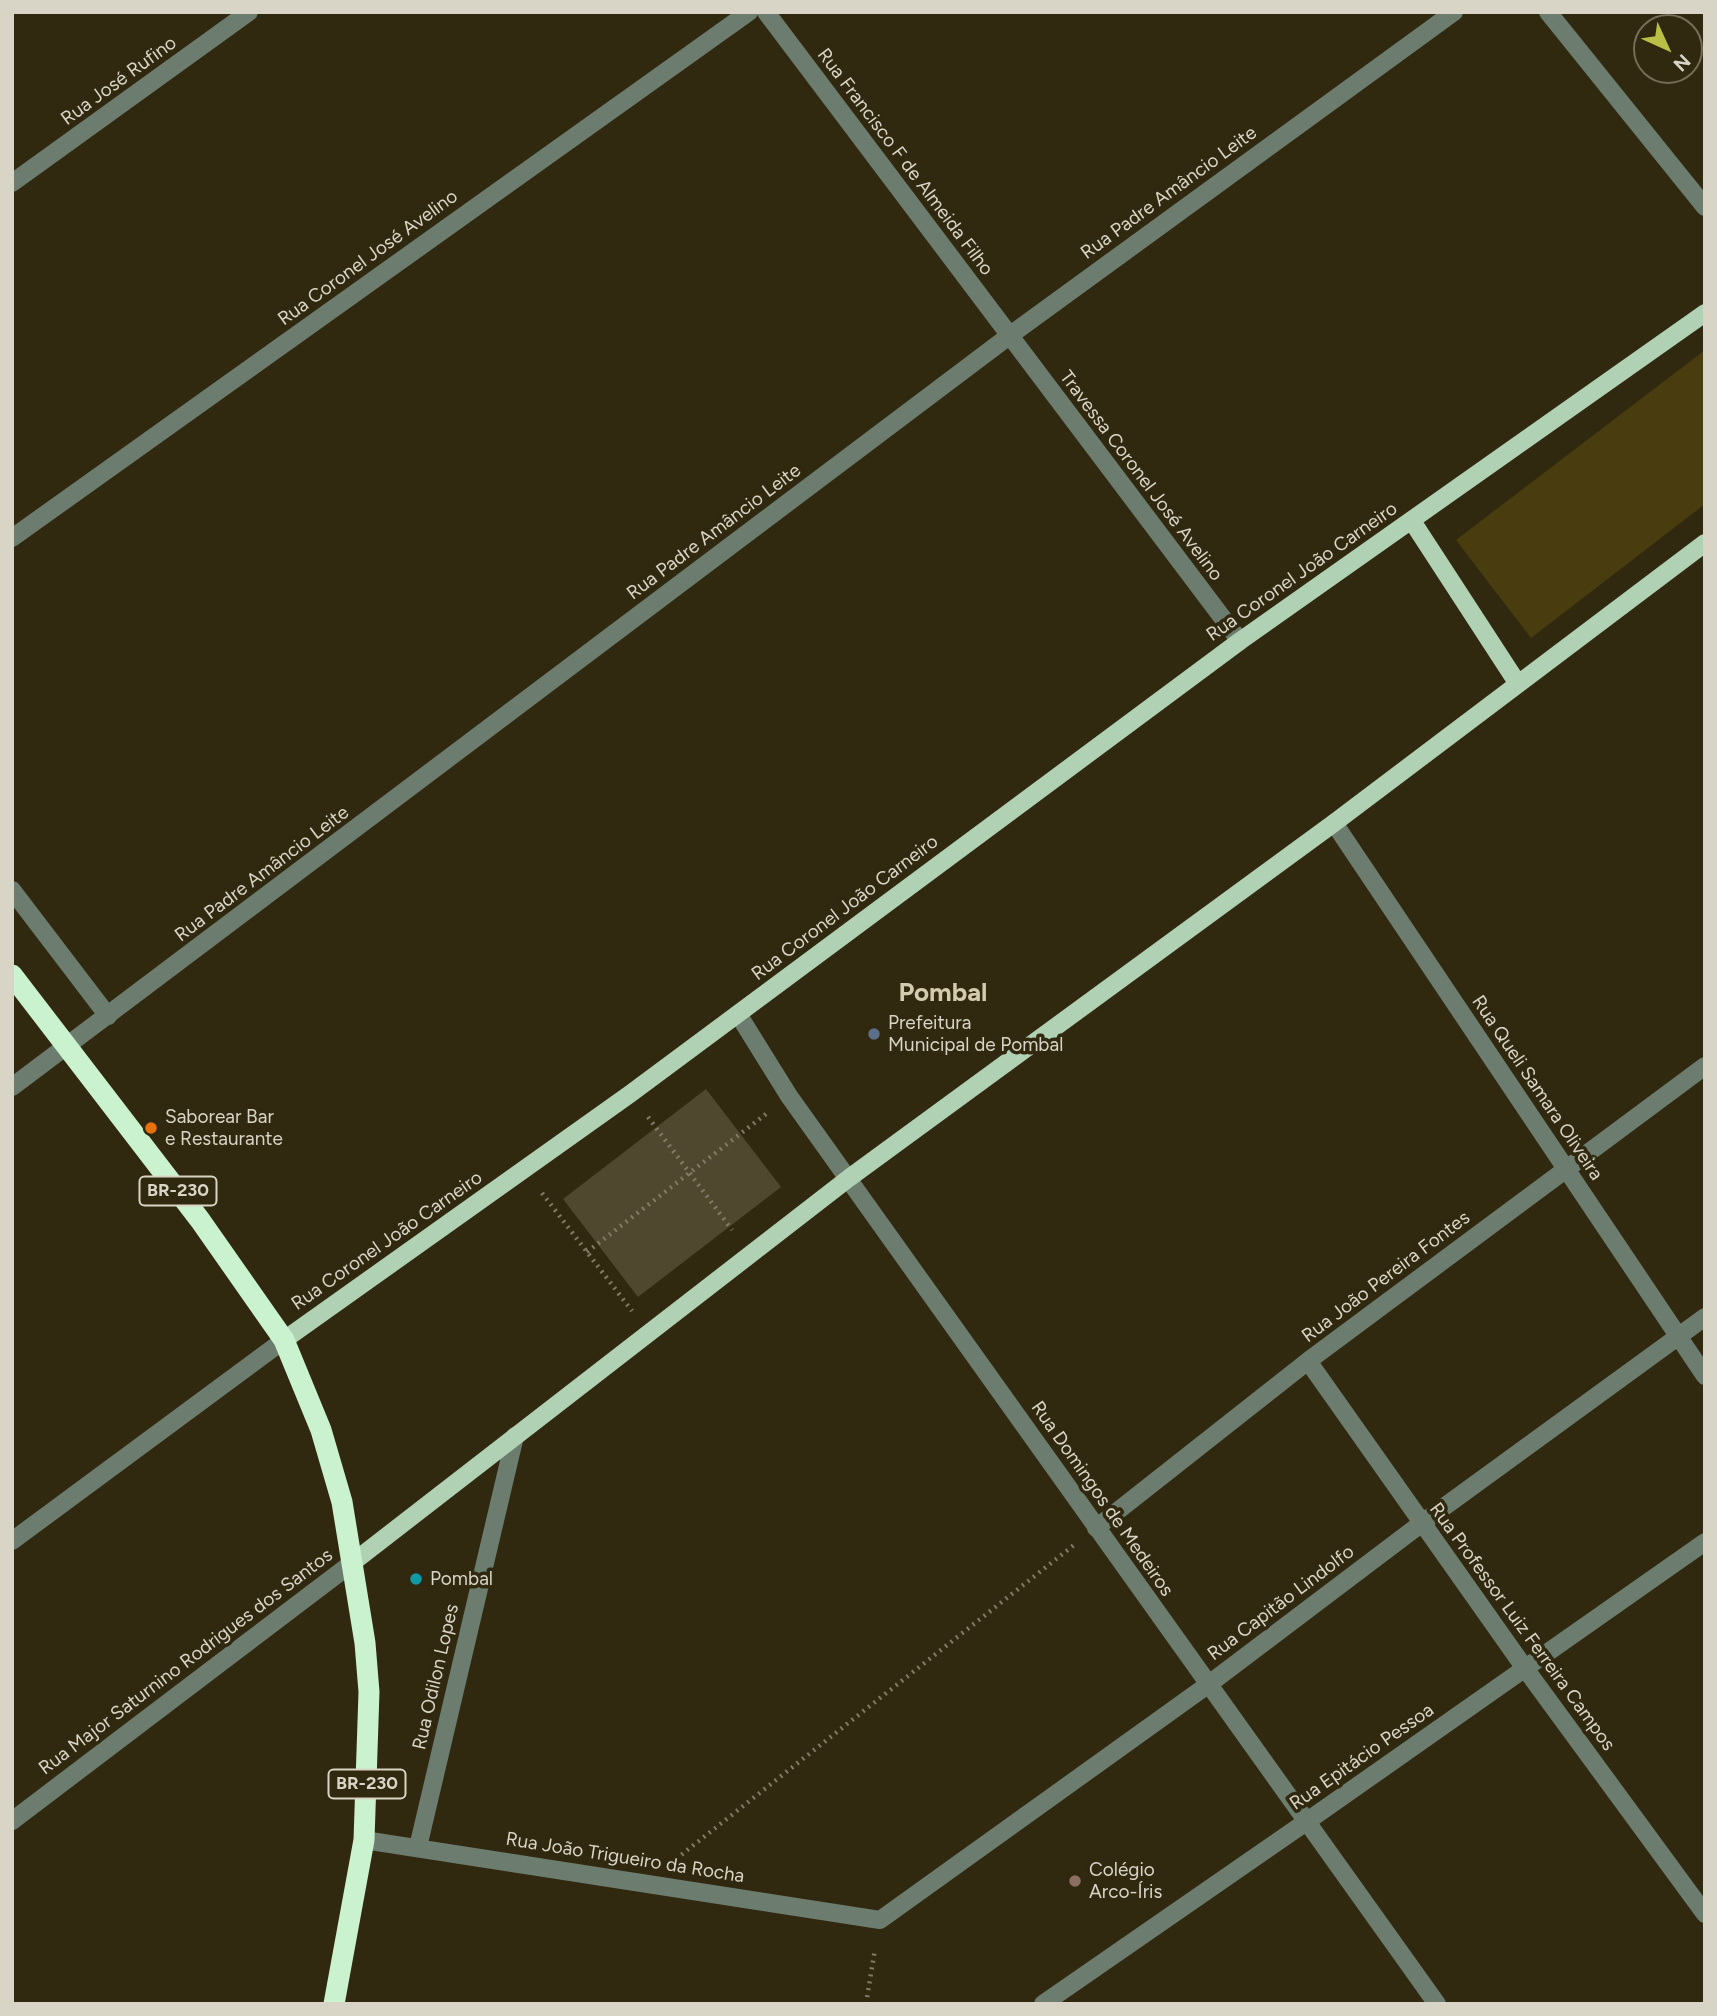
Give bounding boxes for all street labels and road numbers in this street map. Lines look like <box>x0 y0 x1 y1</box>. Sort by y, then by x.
street label: Rua José Rufino <box>57 31 181 131</box>
street label: Rua Francisco F de Almeida Filho <box>812 44 998 280</box>
street label: Rua Padre Amâncio Leite <box>1077 122 1261 264</box>
street label: Rua Coronel José Avelino <box>274 185 462 331</box>
street label: Travessa Coronel José Avelino <box>1054 366 1228 586</box>
street label: Rua Padre Amâncio Leite <box>623 459 805 605</box>
street label: Rua Coronel João Carneiro <box>1202 497 1402 647</box>
street label: Rua Padre Amâncio Leite <box>171 801 353 947</box>
street label: Rua Coronel João Carneiro <box>747 830 943 986</box>
street label: Rua Queli Samara Oliveira <box>1467 991 1607 1185</box>
street label: Rua Coronel João Carneiro <box>287 1166 487 1316</box>
road number: BR-230 <box>140 1176 216 1206</box>
street label: Rua João Pereira Fontes <box>1297 1206 1475 1348</box>
street label: Rua Domingos de Medeiros <box>1026 1397 1178 1601</box>
street label: Rua Professor Luiz Ferreira Campos <box>1424 1499 1620 1755</box>
street label: Rua Capitão Lindolfo <box>1203 1540 1359 1666</box>
street label: Rua Major Saturnino Rodrigues dos Santos <box>35 1544 337 1780</box>
street label: Rua Odilon Lopes <box>408 1602 464 1752</box>
street label: Rua Epitácio Pessoa <box>1286 1699 1438 1815</box>
road number: BR-230 <box>328 1770 406 1798</box>
street label: Rua João Trigueiro da Rocha <box>504 1828 746 1888</box>

